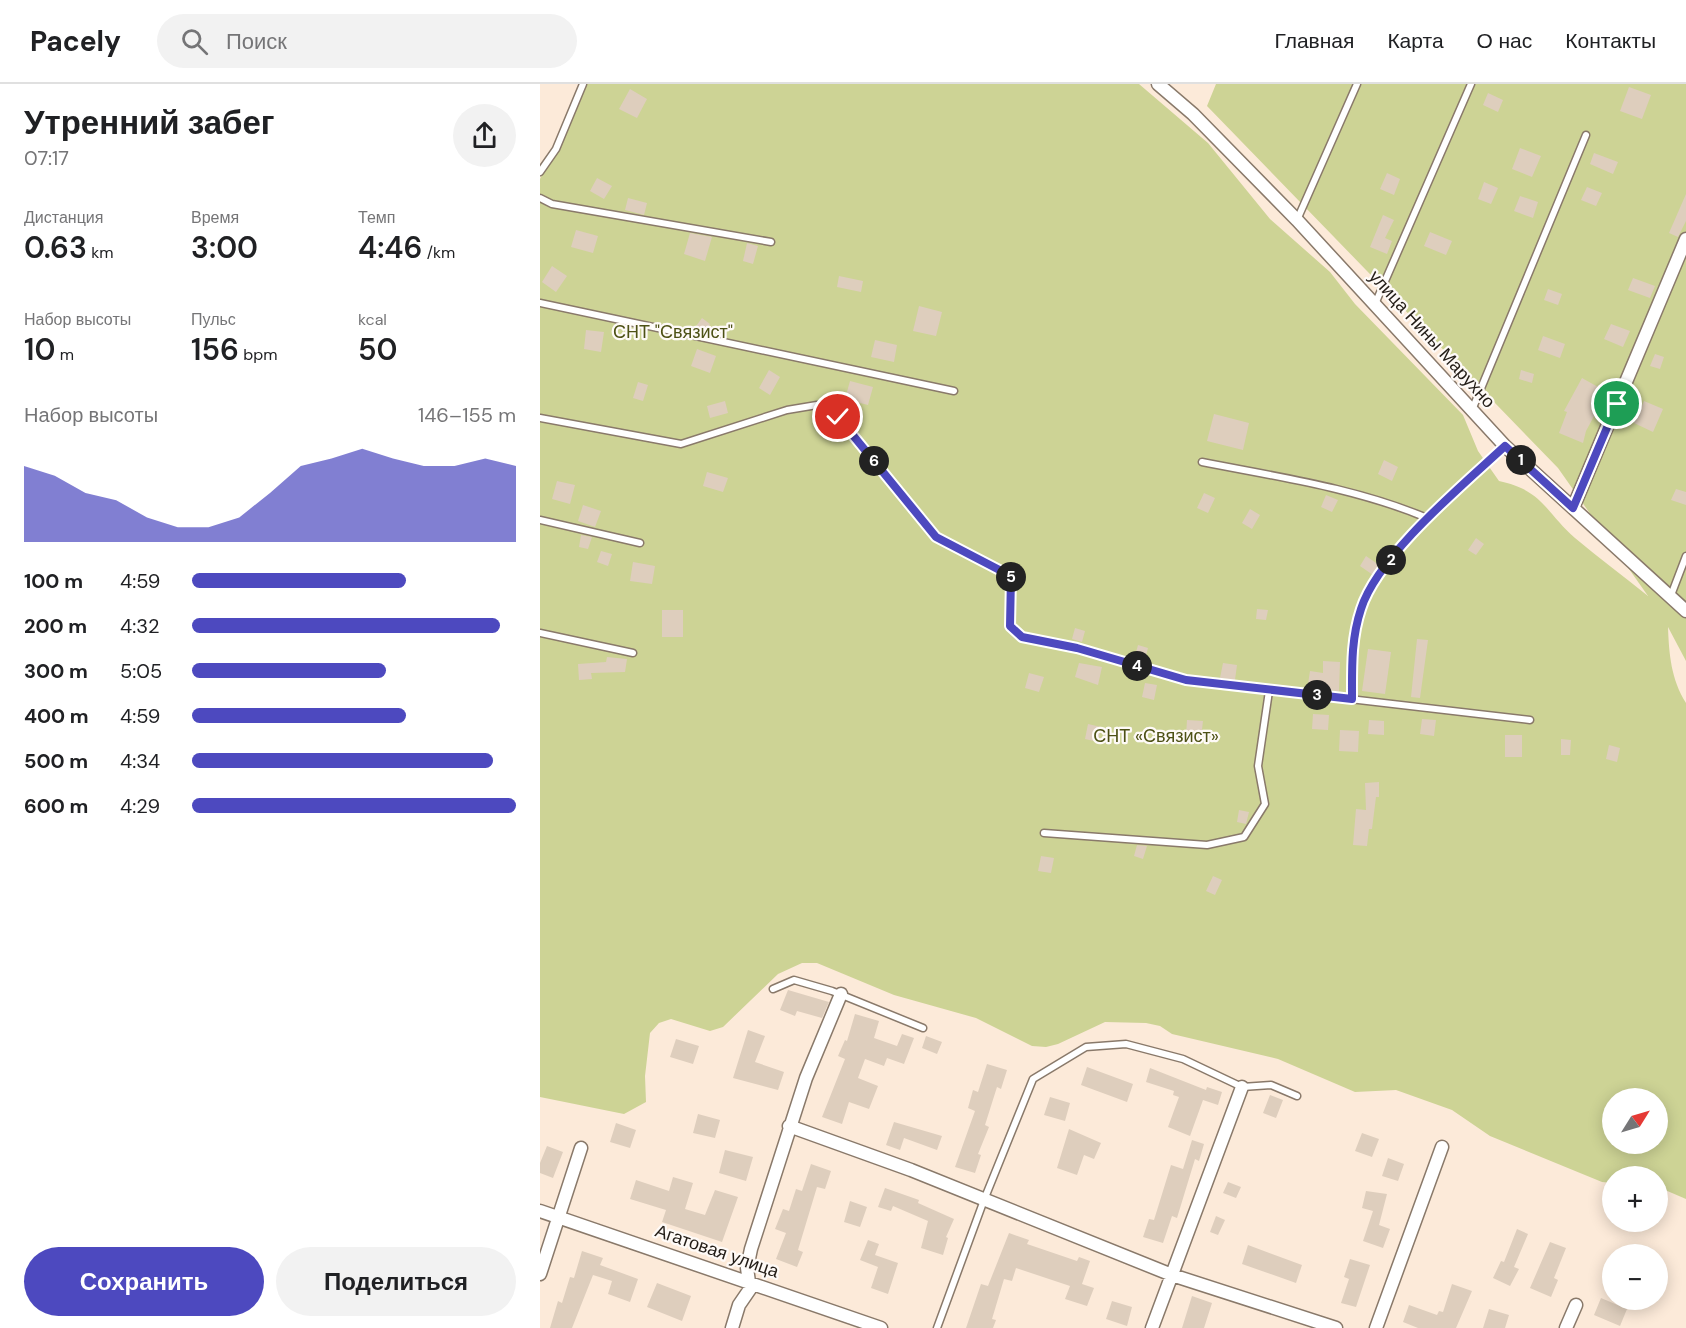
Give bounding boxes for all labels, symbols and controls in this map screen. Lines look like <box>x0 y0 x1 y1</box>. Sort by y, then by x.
search box <box>157 14 577 68</box>
text: Pacely <box>30 23 121 60</box>
icon: search <box>178 25 211 58</box>
text: Поиск <box>226 27 287 56</box>
text: Главная <box>1274 27 1354 55</box>
text: Карта <box>1387 27 1444 55</box>
text: О нас <box>1477 27 1532 55</box>
text: Контакты <box>1565 27 1656 55</box>
text: Утренний забег <box>24 101 275 144</box>
button: share <box>453 104 516 167</box>
text: 07:17 <box>24 145 69 171</box>
text: Дистанция <box>24 207 103 228</box>
text: Время <box>191 207 239 228</box>
text: Темп <box>358 207 395 228</box>
text: 0.63 <box>24 228 87 267</box>
text: 3:00 <box>191 228 258 267</box>
text: 4:46 <box>358 228 422 267</box>
text: km <box>87 242 113 263</box>
text: /km <box>422 242 455 263</box>
street label: улица Нины Марухно <box>1364 265 1500 413</box>
text: Набор высоты <box>24 309 131 330</box>
text: Пульс <box>191 309 236 330</box>
text: kcal <box>358 309 387 330</box>
park label: СНТ "Связист" <box>613 320 733 344</box>
text: 10 <box>24 330 55 369</box>
text: 156 <box>191 330 239 369</box>
text: 50 <box>358 330 397 369</box>
text: m <box>55 344 74 365</box>
text: bpm <box>239 344 278 365</box>
pin <box>1591 378 1642 429</box>
icon: arrive <box>1600 387 1633 420</box>
pin <box>812 391 863 442</box>
icon: check <box>821 400 854 433</box>
text: Набор высоты <box>24 402 158 428</box>
text: 146–155 m <box>418 402 516 428</box>
pin: 1 <box>1506 445 1536 475</box>
pin: 6 <box>859 446 889 476</box>
text: 1 <box>1518 449 1524 470</box>
text: 6 <box>869 450 879 471</box>
pin: 2 <box>1376 545 1406 575</box>
text: 2 <box>1386 549 1396 570</box>
pin: 5 <box>996 562 1026 592</box>
text: 5 <box>1006 566 1016 587</box>
text: 100 m <box>24 568 83 594</box>
text: 4:59 <box>120 568 160 594</box>
text: 200 m <box>24 613 87 639</box>
text: 4:32 <box>120 613 160 639</box>
pin: 4 <box>1122 651 1152 681</box>
text: 4 <box>1132 655 1142 676</box>
text: 300 m <box>24 658 88 684</box>
text: 5:05 <box>120 658 162 684</box>
pin: 3 <box>1302 680 1332 710</box>
text: 3 <box>1312 684 1322 705</box>
text: 400 m <box>24 703 89 729</box>
text: 4:59 <box>120 703 160 729</box>
park label: СНТ «Связист» <box>1093 724 1219 748</box>
text: 500 m <box>24 748 88 774</box>
text: 4:34 <box>120 748 160 774</box>
text: 600 m <box>24 793 88 819</box>
text: 4:29 <box>120 793 160 819</box>
north arrow <box>1602 1088 1668 1154</box>
map controls <box>1602 1088 1668 1310</box>
button: + <box>1602 1166 1668 1232</box>
street label: Агатовая улица <box>652 1219 783 1284</box>
button: − <box>1602 1244 1668 1310</box>
button: Сохранить <box>24 1247 264 1316</box>
button: Поделиться <box>276 1247 516 1316</box>

